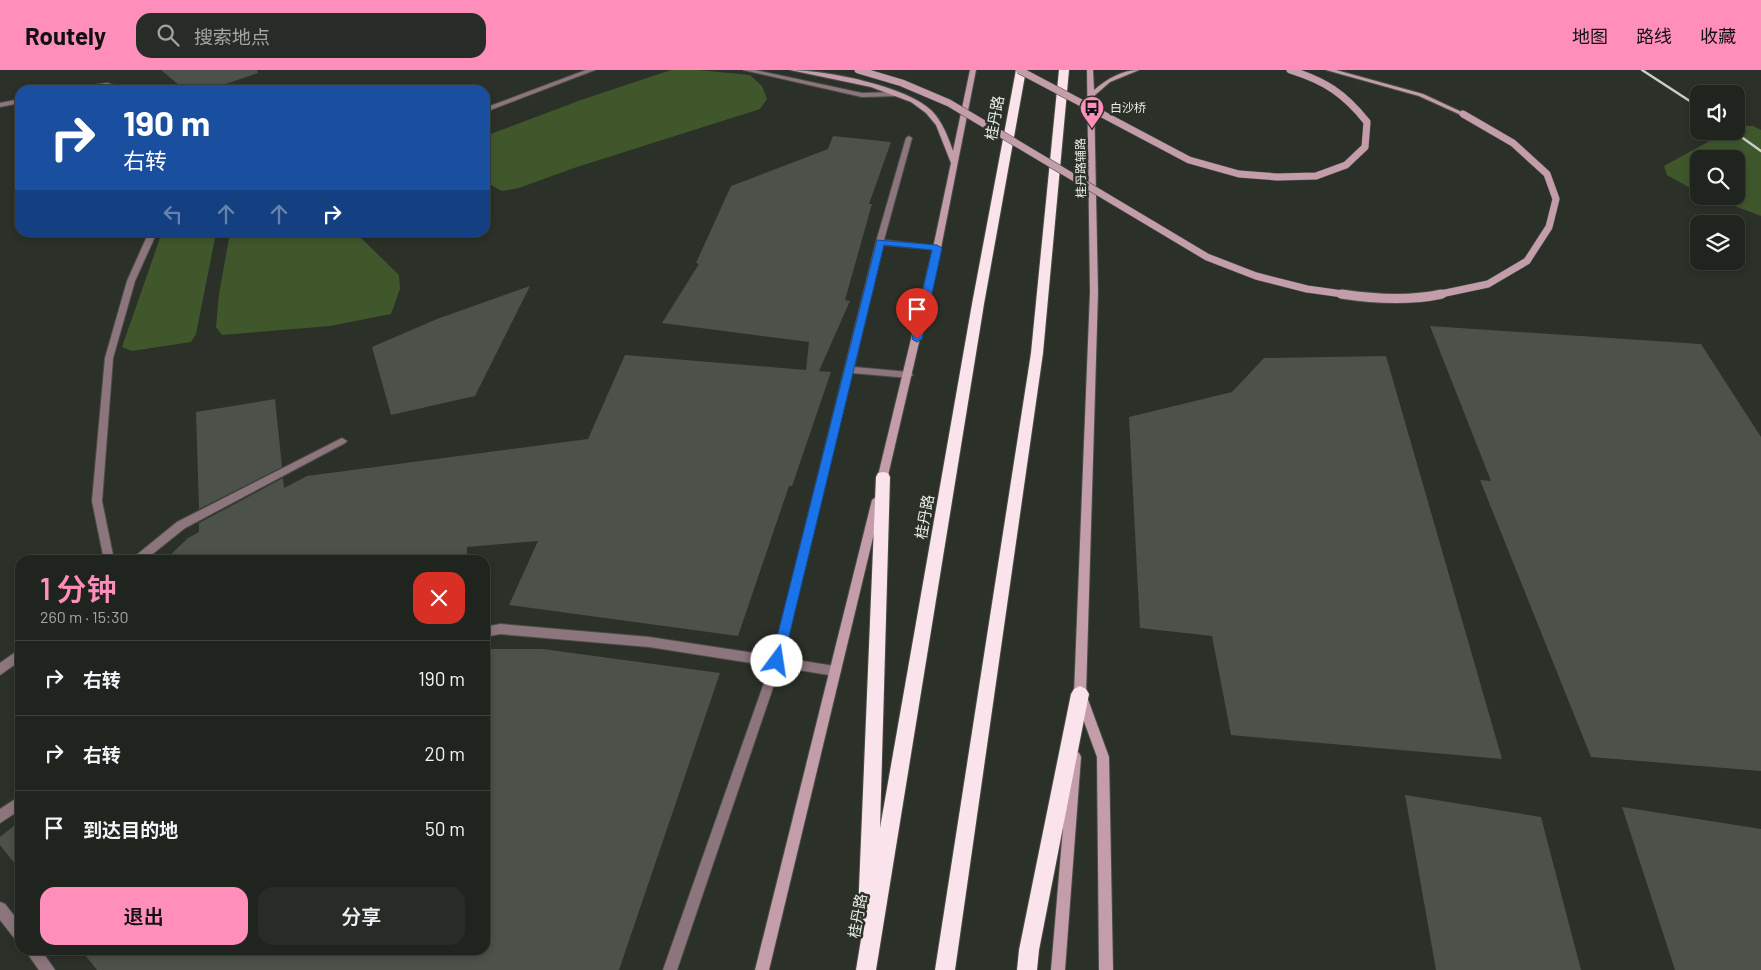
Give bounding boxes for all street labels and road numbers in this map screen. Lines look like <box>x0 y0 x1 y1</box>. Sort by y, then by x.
street label: 桂丹路 <box>981 94 1007 142</box>
street label: 桂丹路辅路 <box>1072 138 1088 198</box>
street label: 桂丹路 <box>911 493 937 541</box>
street label: 桂丹路 <box>844 892 870 940</box>

